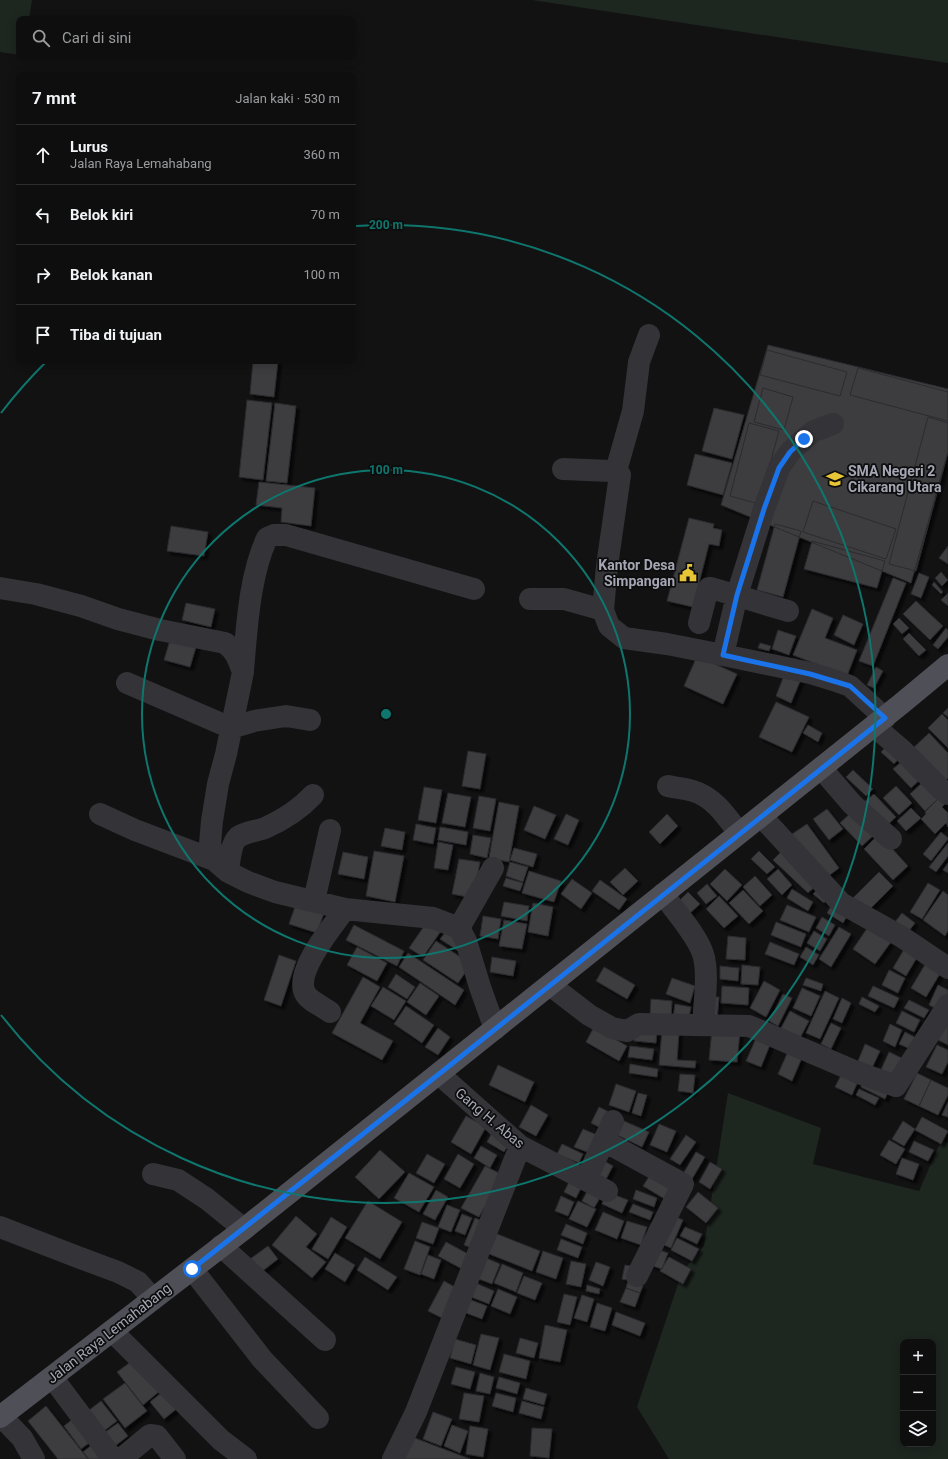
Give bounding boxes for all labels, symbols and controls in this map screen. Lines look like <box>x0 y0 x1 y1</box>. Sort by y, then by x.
search box <box>16 16 356 60</box>
icon: search <box>30 27 52 49</box>
text: Cari di sini <box>62 29 132 47</box>
text: 7 mnt <box>32 88 76 108</box>
text: Jalan kaki · 530 m <box>235 91 340 106</box>
text: Lurus <box>70 138 108 156</box>
icon: ahead <box>32 144 54 166</box>
text: 360 m <box>303 147 340 162</box>
text: Jalan Raya Lemahabang <box>70 156 212 171</box>
icon: left <box>32 204 54 226</box>
text: Belok kiri <box>70 206 133 224</box>
text: 70 m <box>311 207 340 222</box>
text: 200 m <box>369 218 403 232</box>
icon: right <box>32 264 54 286</box>
text: Belok kanan <box>70 266 153 284</box>
text: 100 m <box>303 267 340 282</box>
icon: arrive <box>32 324 54 346</box>
text: Tiba di tujuan <box>70 326 162 344</box>
route end <box>795 430 813 448</box>
text: 100 m <box>369 463 403 477</box>
place label: SMA Negeri 2 Cikarang Utara <box>848 463 942 495</box>
school or university icon: SMA Negeri 2 Cikarang Utara <box>825 469 845 489</box>
place label: Kantor Desa Simpangan <box>598 557 675 589</box>
public building icon: Kantor Desa Simpangan <box>678 563 698 583</box>
centre of rings <box>379 707 393 721</box>
street label: Gang H. Abas <box>452 1084 528 1152</box>
route start <box>183 1260 201 1278</box>
street label: Jalan Raya Lemahabang <box>44 1280 174 1386</box>
map controls <box>900 1339 936 1447</box>
button: + <box>900 1339 936 1375</box>
button: − <box>900 1375 936 1411</box>
button: layers <box>900 1411 936 1447</box>

